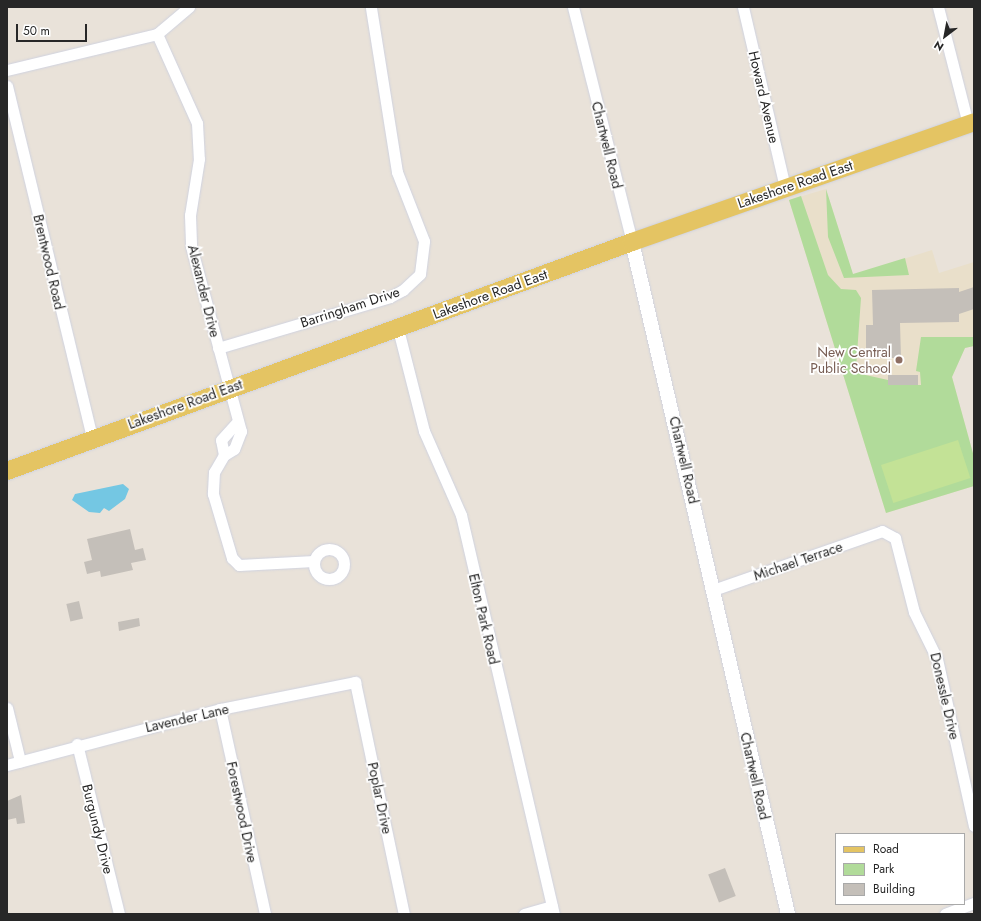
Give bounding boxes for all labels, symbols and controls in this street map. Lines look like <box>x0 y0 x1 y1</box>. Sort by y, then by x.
scale bar <box>18 16 89 42</box>
north arrow <box>925 16 965 56</box>
text: 50 m <box>23 22 50 40</box>
text: N <box>931 37 947 55</box>
street label: Howard Avenue <box>745 49 783 145</box>
street label: Chartwell Road <box>588 100 626 190</box>
street label: Lakeshore Road East <box>735 156 855 212</box>
street label: Brentwood Road <box>30 213 68 311</box>
street label: Alexander Drive <box>184 243 224 339</box>
street label: Lakeshore Road East <box>430 265 550 323</box>
street label: Barringham Drive <box>298 283 402 331</box>
place label: New Central Public School <box>810 344 891 376</box>
marker: New Central Public School <box>894 355 904 365</box>
street label: Lakeshore Road East <box>125 375 245 433</box>
street label: Chartwell Road <box>666 415 702 505</box>
street label: Michael Terrace <box>751 538 845 584</box>
street label: Elton Park Road <box>465 572 503 666</box>
street label: Donessle Drive <box>927 651 963 741</box>
street label: Lavender Lane <box>144 700 230 736</box>
street label: Chartwell Road <box>737 731 773 821</box>
street label: Forestwood Drive <box>223 760 261 864</box>
street label: Poplar Drive <box>364 761 396 835</box>
street label: Burgundy Drive <box>79 782 117 876</box>
legend <box>835 833 965 905</box>
text: Road <box>873 840 899 858</box>
text: Park <box>873 860 894 878</box>
text: Building <box>873 880 915 898</box>

